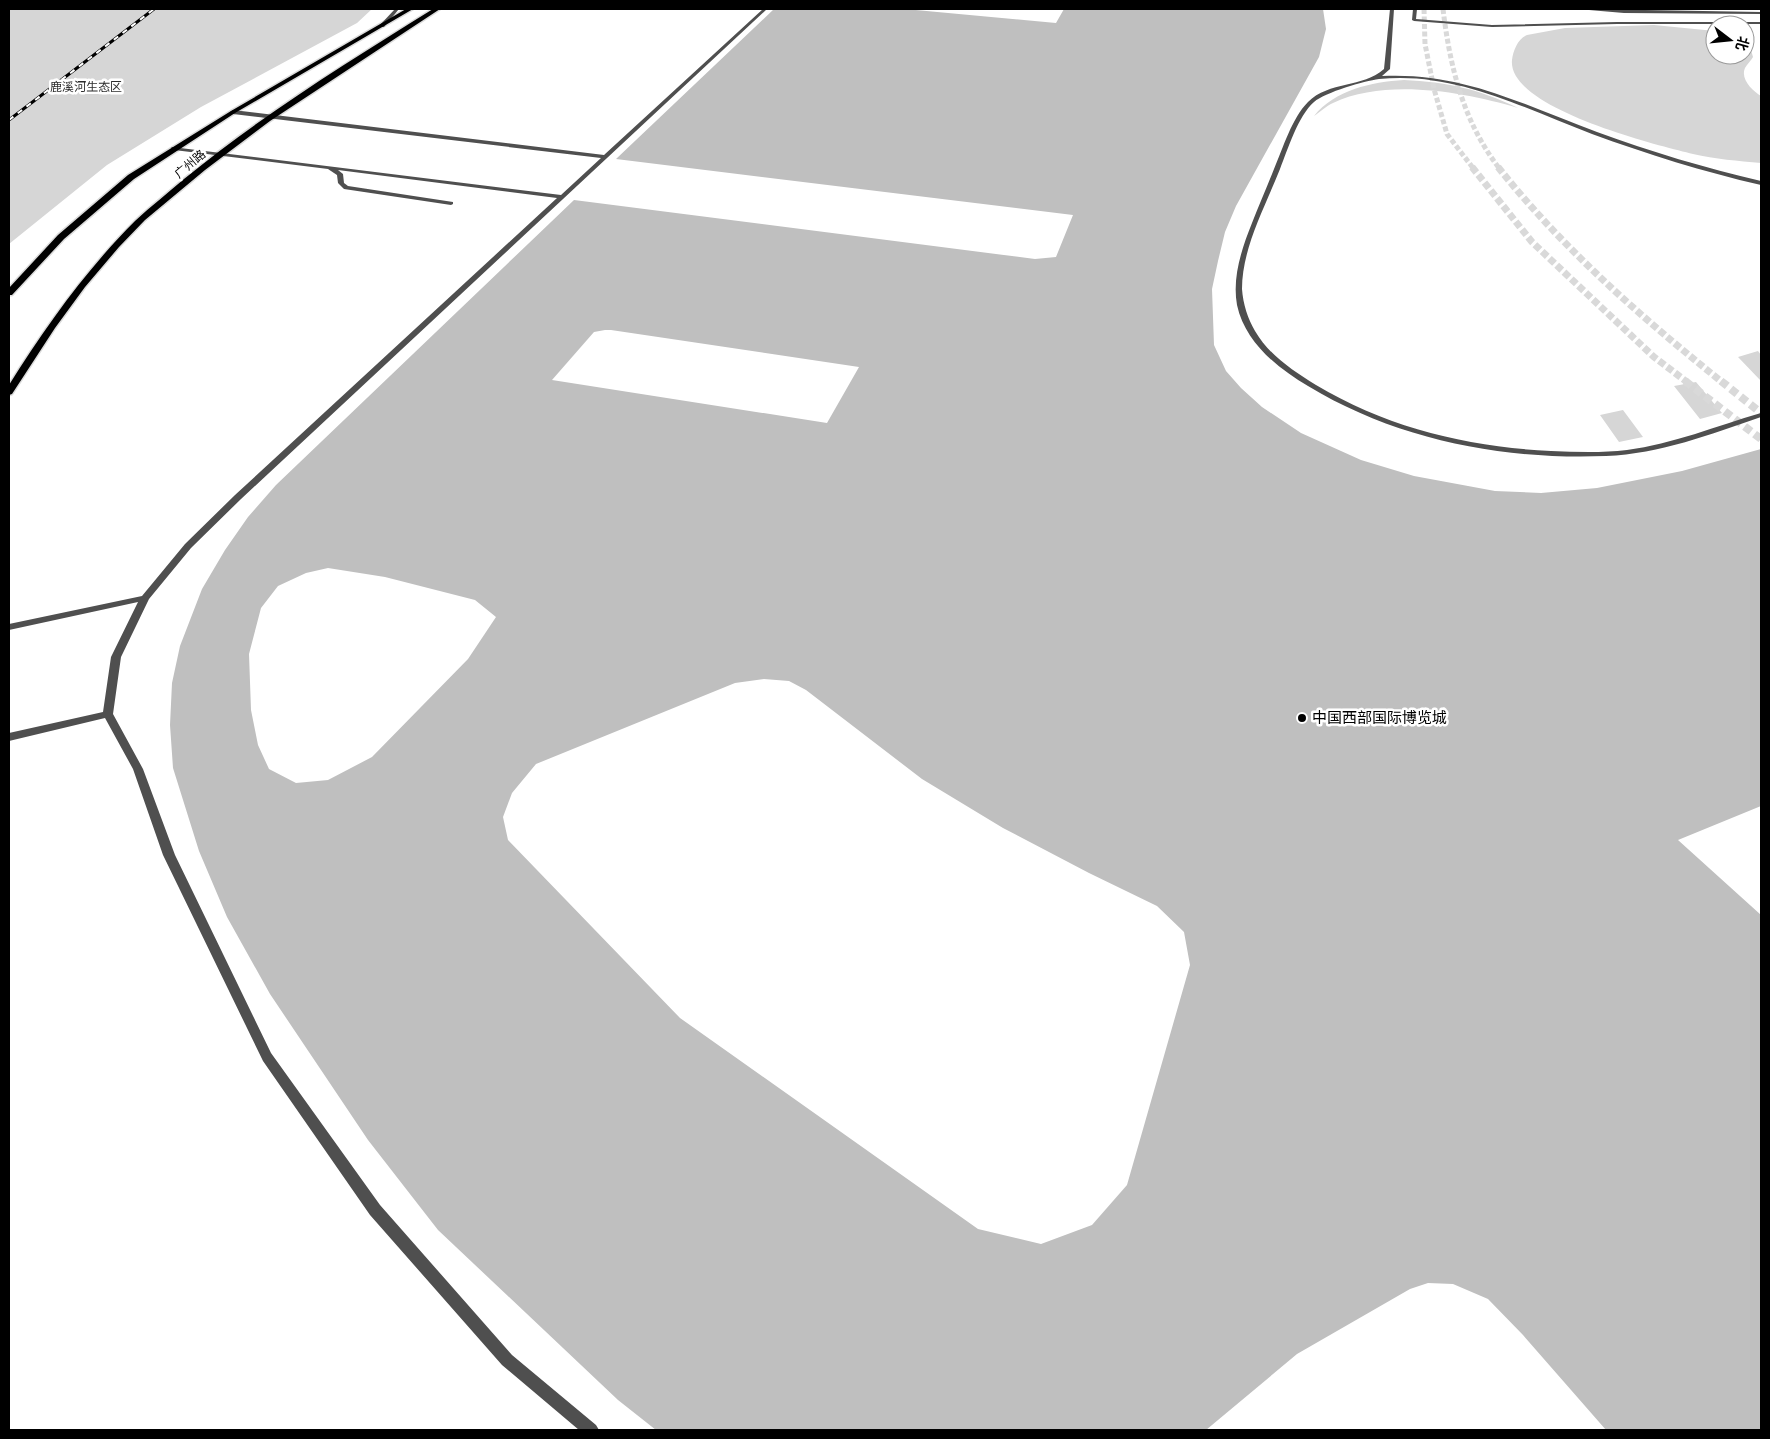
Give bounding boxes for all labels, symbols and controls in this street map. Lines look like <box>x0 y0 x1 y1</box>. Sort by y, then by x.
north arrow <box>1705 15 1755 65</box>
text: 北 <box>1733 35 1752 53</box>
park label: 鹿溪河生态区 <box>50 80 122 94</box>
street label: 广州路 <box>172 147 208 181</box>
place label: 中国西部国际博览城 <box>1312 709 1447 727</box>
marker: 中国西部国际博览城 <box>1296 712 1308 724</box>

